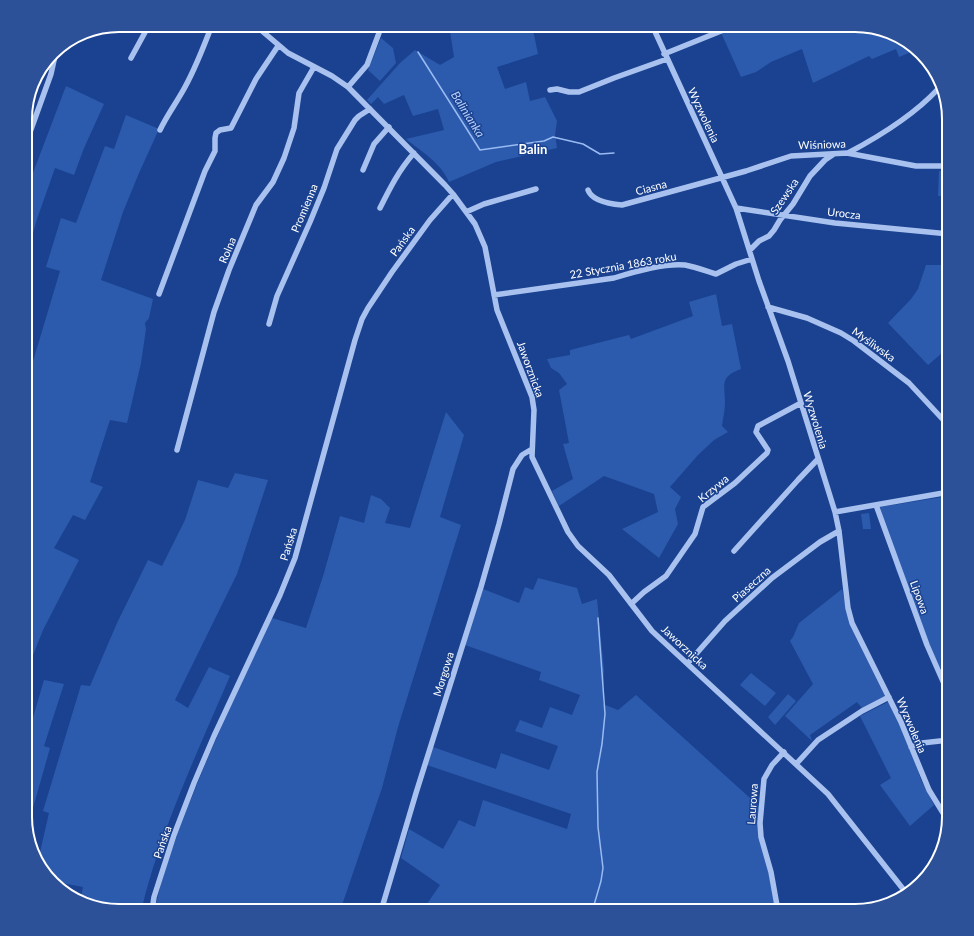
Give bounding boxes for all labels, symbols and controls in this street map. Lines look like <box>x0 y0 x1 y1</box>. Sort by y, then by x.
street label: Wyzwolenia <box>686 85 722 145</box>
water label: Balinianka <box>448 88 488 140</box>
street label: Wiśniowa <box>798 137 846 151</box>
district label: Balin <box>519 141 547 157</box>
street label: Szewska <box>767 175 801 217</box>
street label: Ciasna <box>634 177 668 197</box>
street label: Promienna <box>288 182 320 234</box>
street label: Urocza <box>827 204 861 222</box>
street label: Pańska <box>387 223 417 259</box>
street label: Rolna <box>216 235 238 265</box>
street label: 22 Stycznia 1863 roku <box>569 249 677 281</box>
street label: Myśliwska <box>850 324 898 364</box>
street label: Jaworznicka <box>515 339 547 399</box>
street label: Wyzwolenia <box>801 390 831 450</box>
street label: Krzywa <box>695 471 731 505</box>
street label: Pańska <box>277 526 299 562</box>
street label: Piaseczna <box>729 563 773 605</box>
street label: Lipowa <box>908 578 932 616</box>
street label: Jaworznicka <box>659 622 711 672</box>
street label: Morgowa <box>430 650 456 698</box>
street label: Wyzwolenia <box>894 695 930 755</box>
street label: Laurowa <box>744 783 760 825</box>
street label: Pańska <box>150 824 174 860</box>

